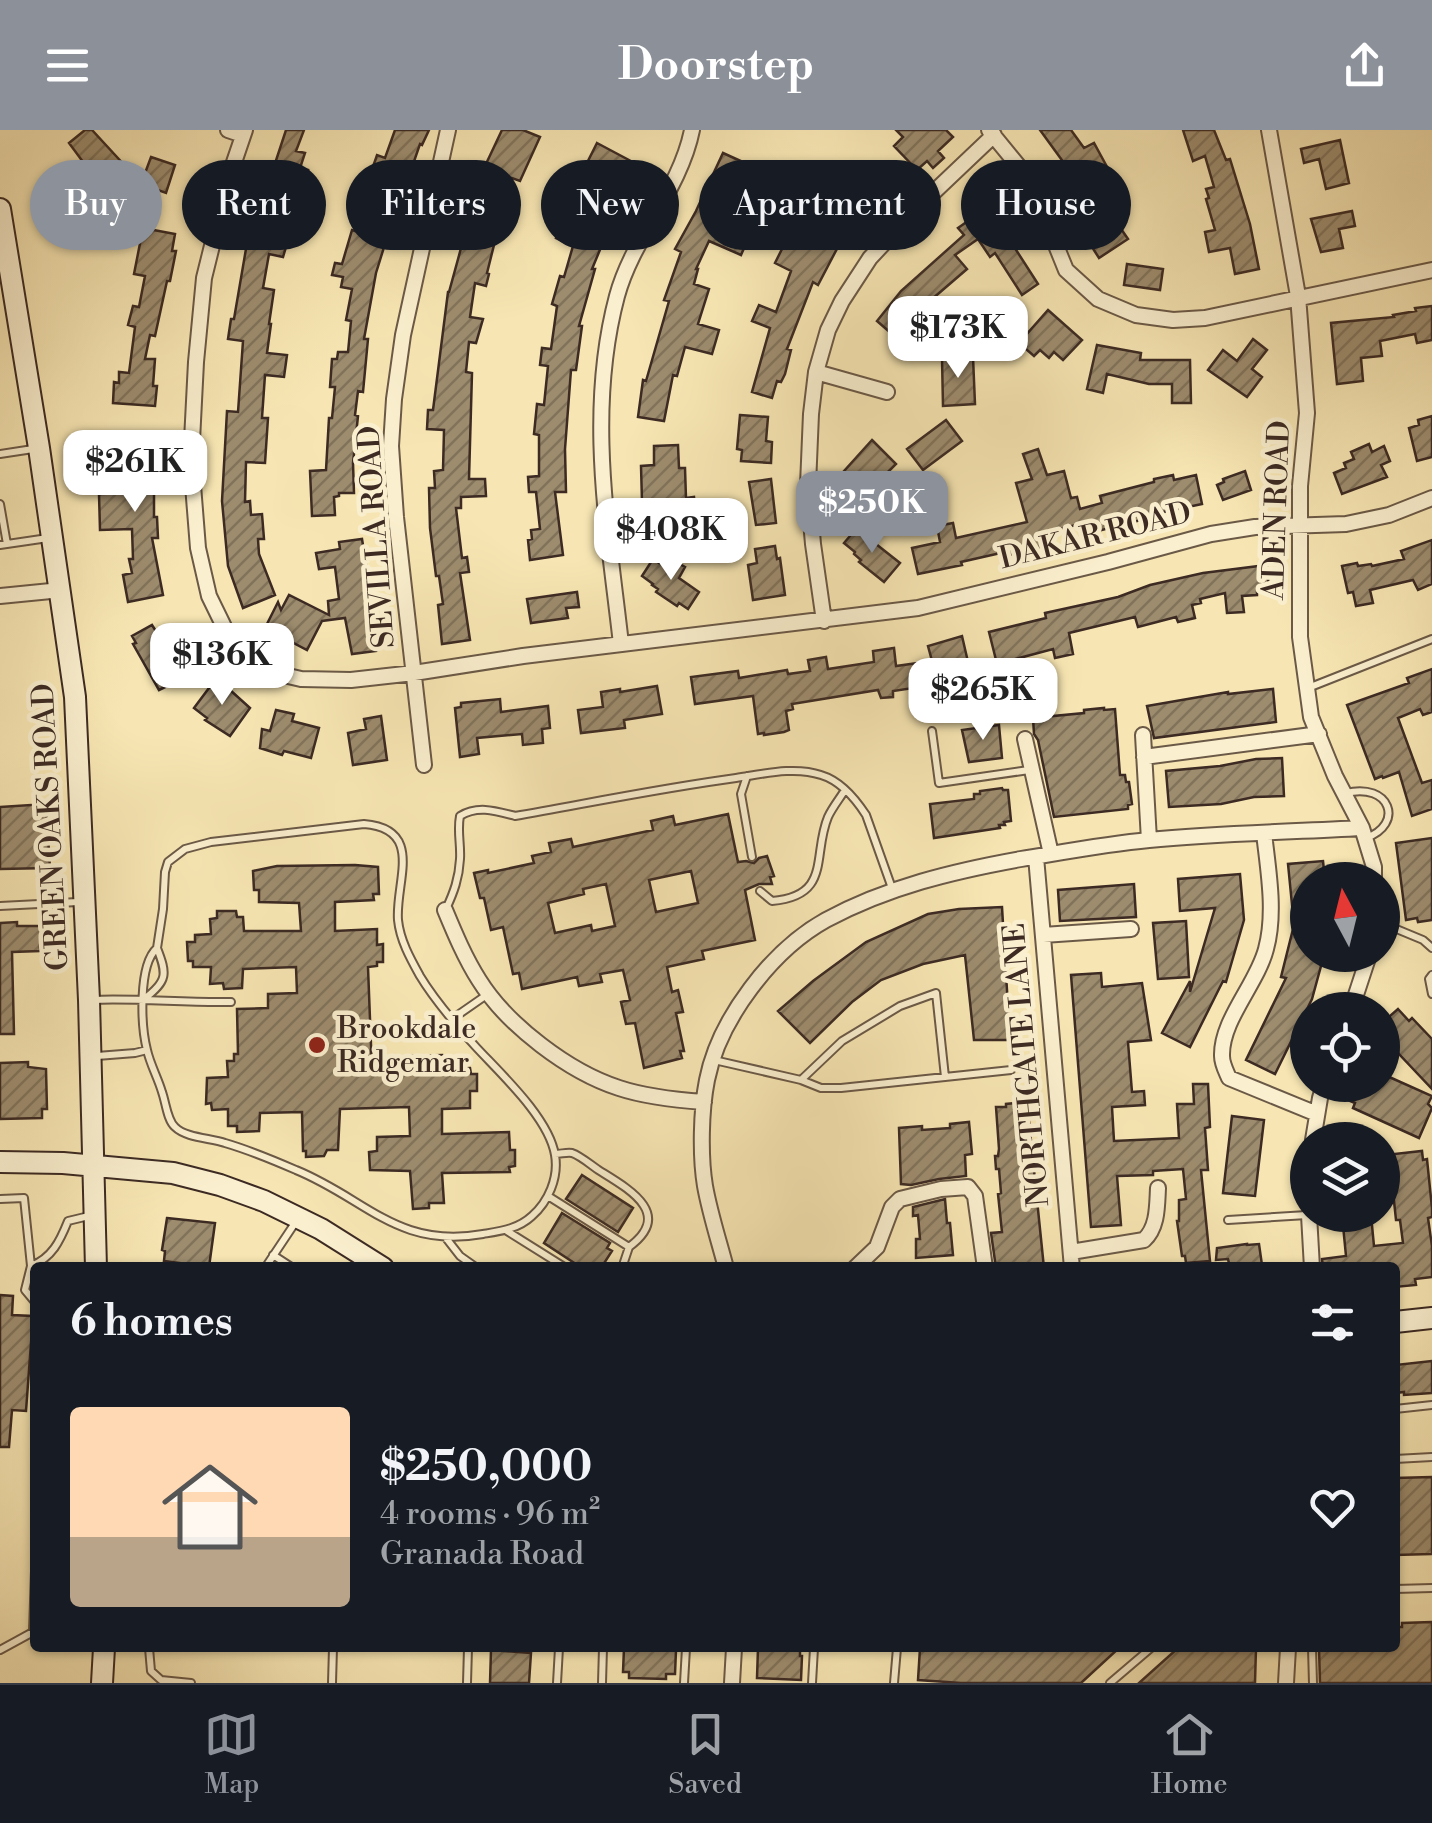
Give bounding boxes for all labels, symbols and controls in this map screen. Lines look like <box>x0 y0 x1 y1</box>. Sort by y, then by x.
text: Doorstep <box>618 37 814 94</box>
icon: menu <box>40 38 95 93</box>
icon: share <box>1337 38 1392 93</box>
chip: Buy <box>30 160 162 250</box>
chip: Rent <box>182 160 326 250</box>
chip: Filters <box>346 160 521 250</box>
chip: New <box>541 160 679 250</box>
chip: Apartment <box>699 160 941 250</box>
chip: House <box>961 160 1131 250</box>
pin: $173K <box>888 296 1028 381</box>
text: $173K <box>910 308 1006 348</box>
street label: ADEN ROAD <box>1255 420 1299 601</box>
street label: SEVILLA ROAD <box>350 424 404 650</box>
pin: $261K <box>65 430 205 515</box>
text: $261K <box>85 442 185 482</box>
pin: $250K <box>802 471 942 556</box>
text: $250K <box>818 483 926 523</box>
street label: DAKAR ROAD <box>995 494 1195 578</box>
pin: $408K <box>601 498 741 583</box>
text: $408K <box>616 510 726 550</box>
pin: $136K <box>152 623 292 708</box>
text: $136K <box>172 635 272 675</box>
pin: $265K <box>913 658 1053 743</box>
text: $265K <box>931 670 1035 710</box>
street label: GREEN OAKS ROAD <box>24 682 78 972</box>
north arrow <box>1290 862 1400 972</box>
map controls <box>1290 862 1400 1232</box>
street label: NORTHGATE LANE <box>996 922 1058 1208</box>
button: locate <box>1290 992 1400 1102</box>
place label: Brookdale Ridgemar <box>336 1010 476 1082</box>
marker: Brookdale Ridgemar <box>306 1034 328 1056</box>
button: layers <box>1290 1122 1400 1232</box>
icon: filters <box>1305 1295 1360 1350</box>
text: 6 homes <box>70 1296 233 1349</box>
text: $250,000 <box>380 1441 592 1494</box>
icon: home <box>150 1447 270 1567</box>
icon: heart <box>1305 1480 1360 1535</box>
text: 4 rooms · 96 m² <box>380 1494 600 1534</box>
text: Granada Road <box>380 1534 584 1574</box>
tab: Map <box>204 1707 260 1802</box>
tab: Saved <box>668 1707 742 1802</box>
tab: Home <box>1151 1707 1228 1802</box>

